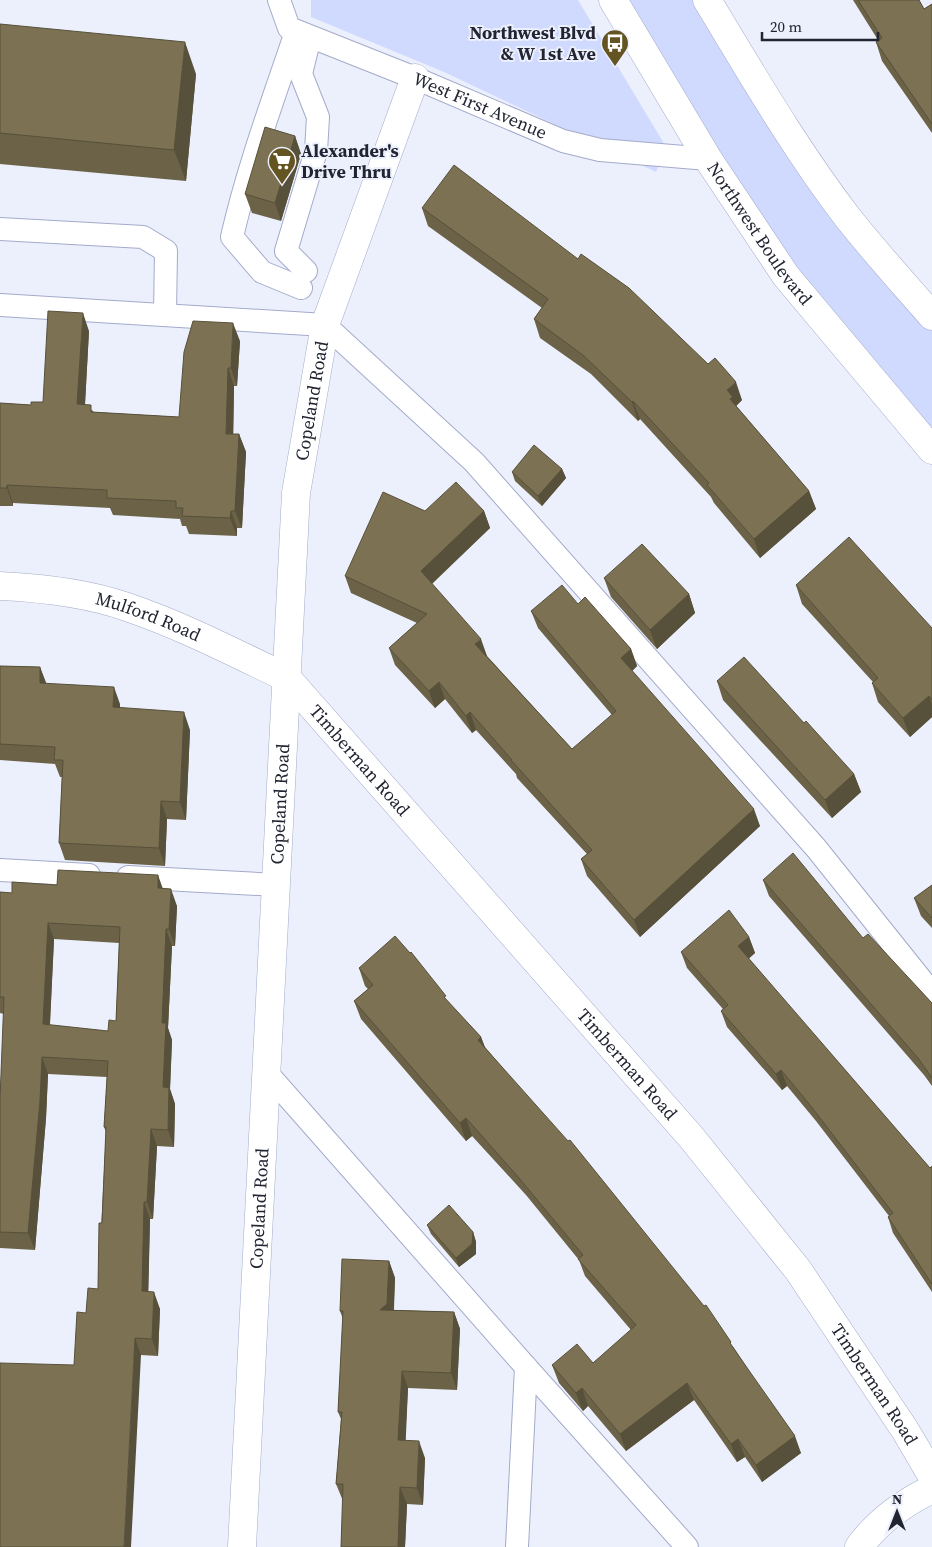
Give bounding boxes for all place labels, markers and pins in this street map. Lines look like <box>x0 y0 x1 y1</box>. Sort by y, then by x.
place label: Northwest Blvd & W 1st Ave <box>470 20 596 66</box>
bus stop icon: Northwest Blvd & W 1st Ave <box>600 28 630 67</box>
place label: Alexander's Drive Thru <box>301 138 399 184</box>
supermarket icon: Alexander's Drive Thru <box>267 146 297 185</box>

